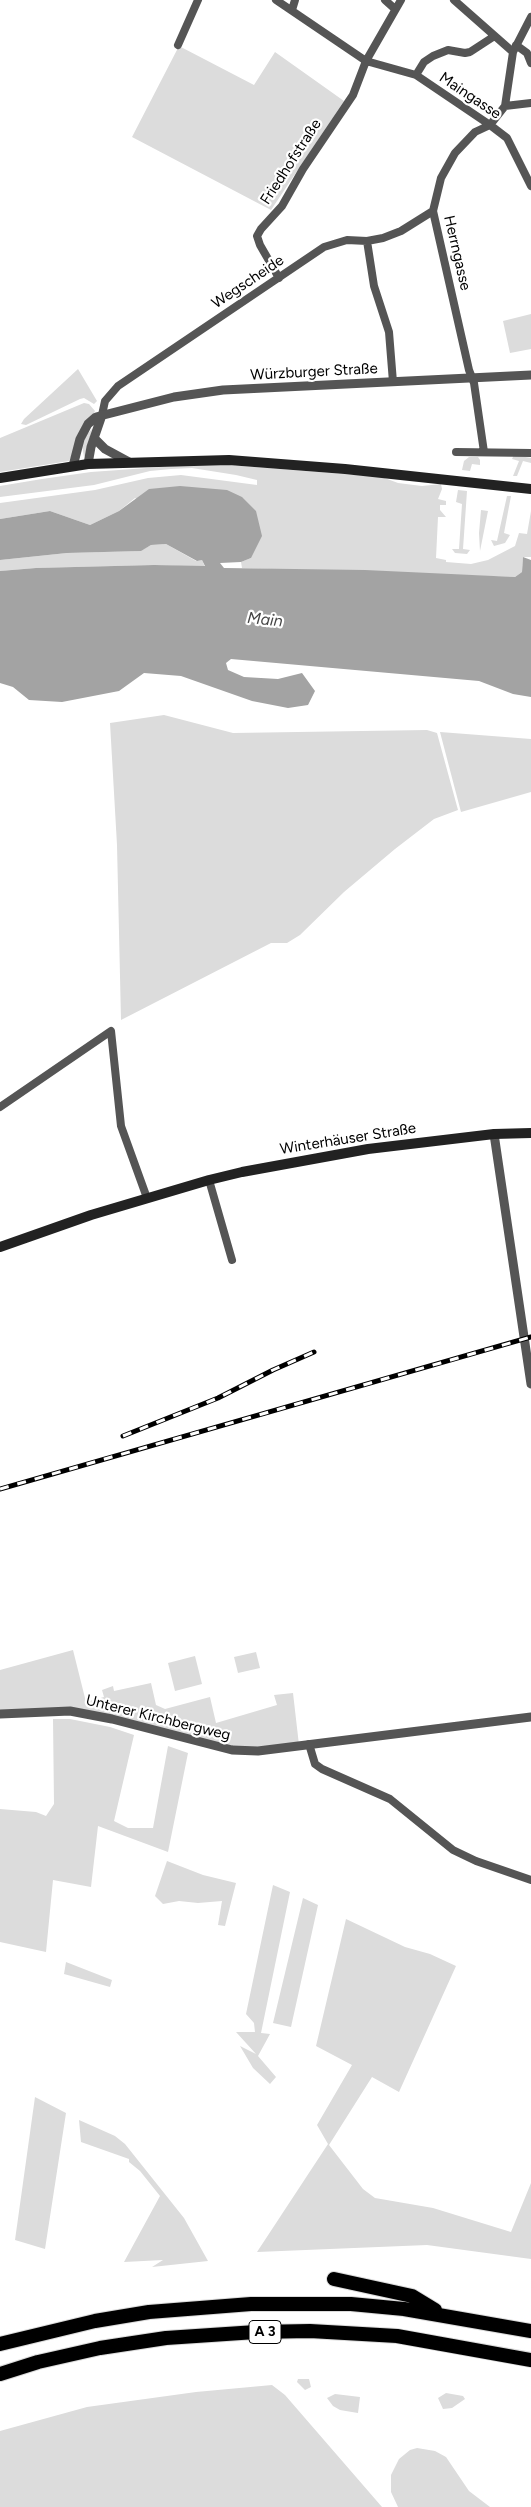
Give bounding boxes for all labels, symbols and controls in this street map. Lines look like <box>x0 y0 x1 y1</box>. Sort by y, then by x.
street label: Maingasse <box>436 69 504 123</box>
street label: Friedhofstraße <box>257 116 325 208</box>
street label: Herrngasse <box>440 214 474 292</box>
street label: Wegscheide <box>209 251 287 313</box>
street label: Würzburger Straße <box>250 360 378 384</box>
water label: Main <box>246 609 284 631</box>
street label: Winterhäuser Straße <box>279 1119 417 1159</box>
street label: Unterer Kirchbergweg <box>84 1691 232 1745</box>
road number: A 3 <box>249 2320 281 2344</box>

